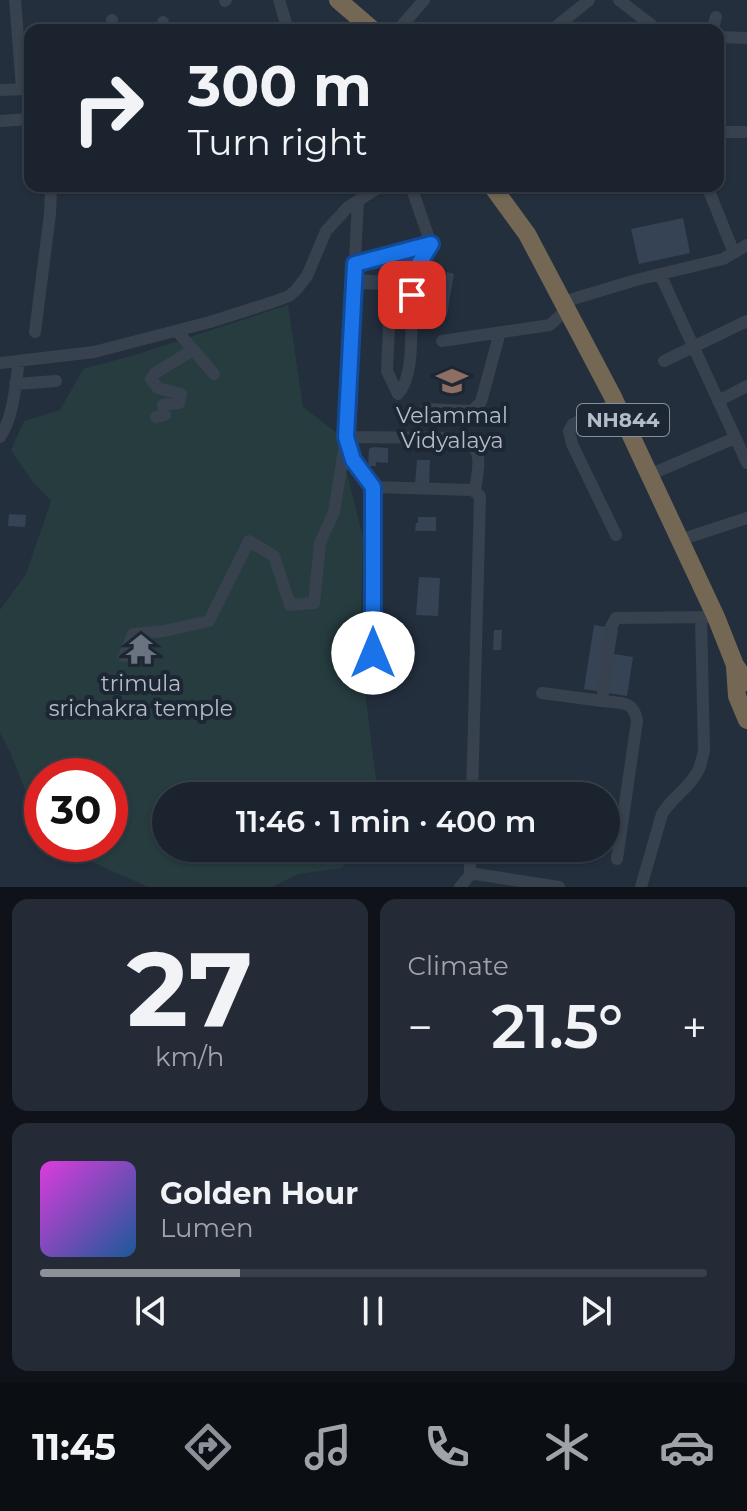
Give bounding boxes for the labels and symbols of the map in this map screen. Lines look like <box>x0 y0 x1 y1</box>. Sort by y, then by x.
pin <box>378 261 446 329</box>
school or university icon: Velammal Vidyalaya <box>435 364 469 398</box>
place label: Velammal Vidyalaya <box>396 402 508 454</box>
road number: NH844 <box>577 404 669 436</box>
position arrow <box>331 611 415 695</box>
temple icon: trimula srichakra temple <box>124 632 158 666</box>
place label: trimula srichakra temple <box>49 670 233 722</box>
speed limit sign: 30 <box>24 758 128 862</box>

